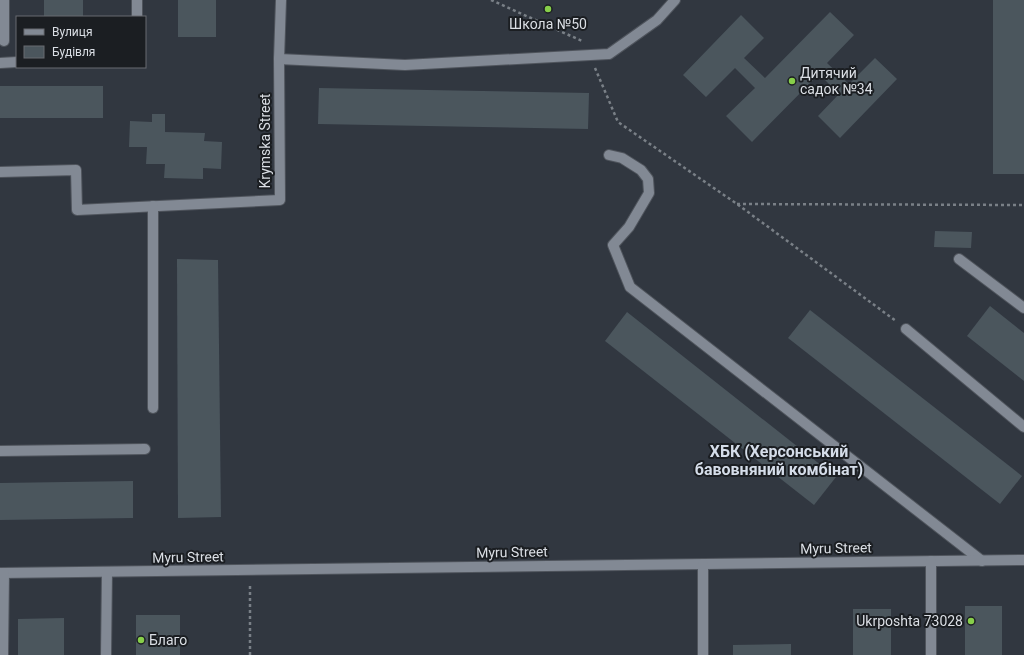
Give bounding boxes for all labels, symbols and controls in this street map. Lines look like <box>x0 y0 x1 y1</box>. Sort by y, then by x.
marker: Школа №50 <box>543 4 553 14</box>
legend <box>16 16 146 68</box>
place label: Школа №50 <box>509 16 587 32</box>
text: Вулиця <box>52 25 93 39</box>
text: Будівля <box>52 45 95 59</box>
place label: Дитячий садок №34 <box>800 65 873 97</box>
marker: Дитячий садок №34 <box>787 76 797 86</box>
street label: Krymska Street <box>257 93 273 188</box>
district label: ХБК (Херсонський бавовняний комбінат) <box>695 442 863 479</box>
street label: Myru Street <box>800 539 872 557</box>
street label: Myru Street <box>476 543 548 561</box>
street label: Myru Street <box>152 548 224 566</box>
place label: Ukrposhta 73028 <box>856 613 963 629</box>
marker: Ukrposhta 73028 <box>966 616 976 626</box>
place label: Благо <box>149 632 187 648</box>
marker: Благо <box>136 635 146 645</box>

